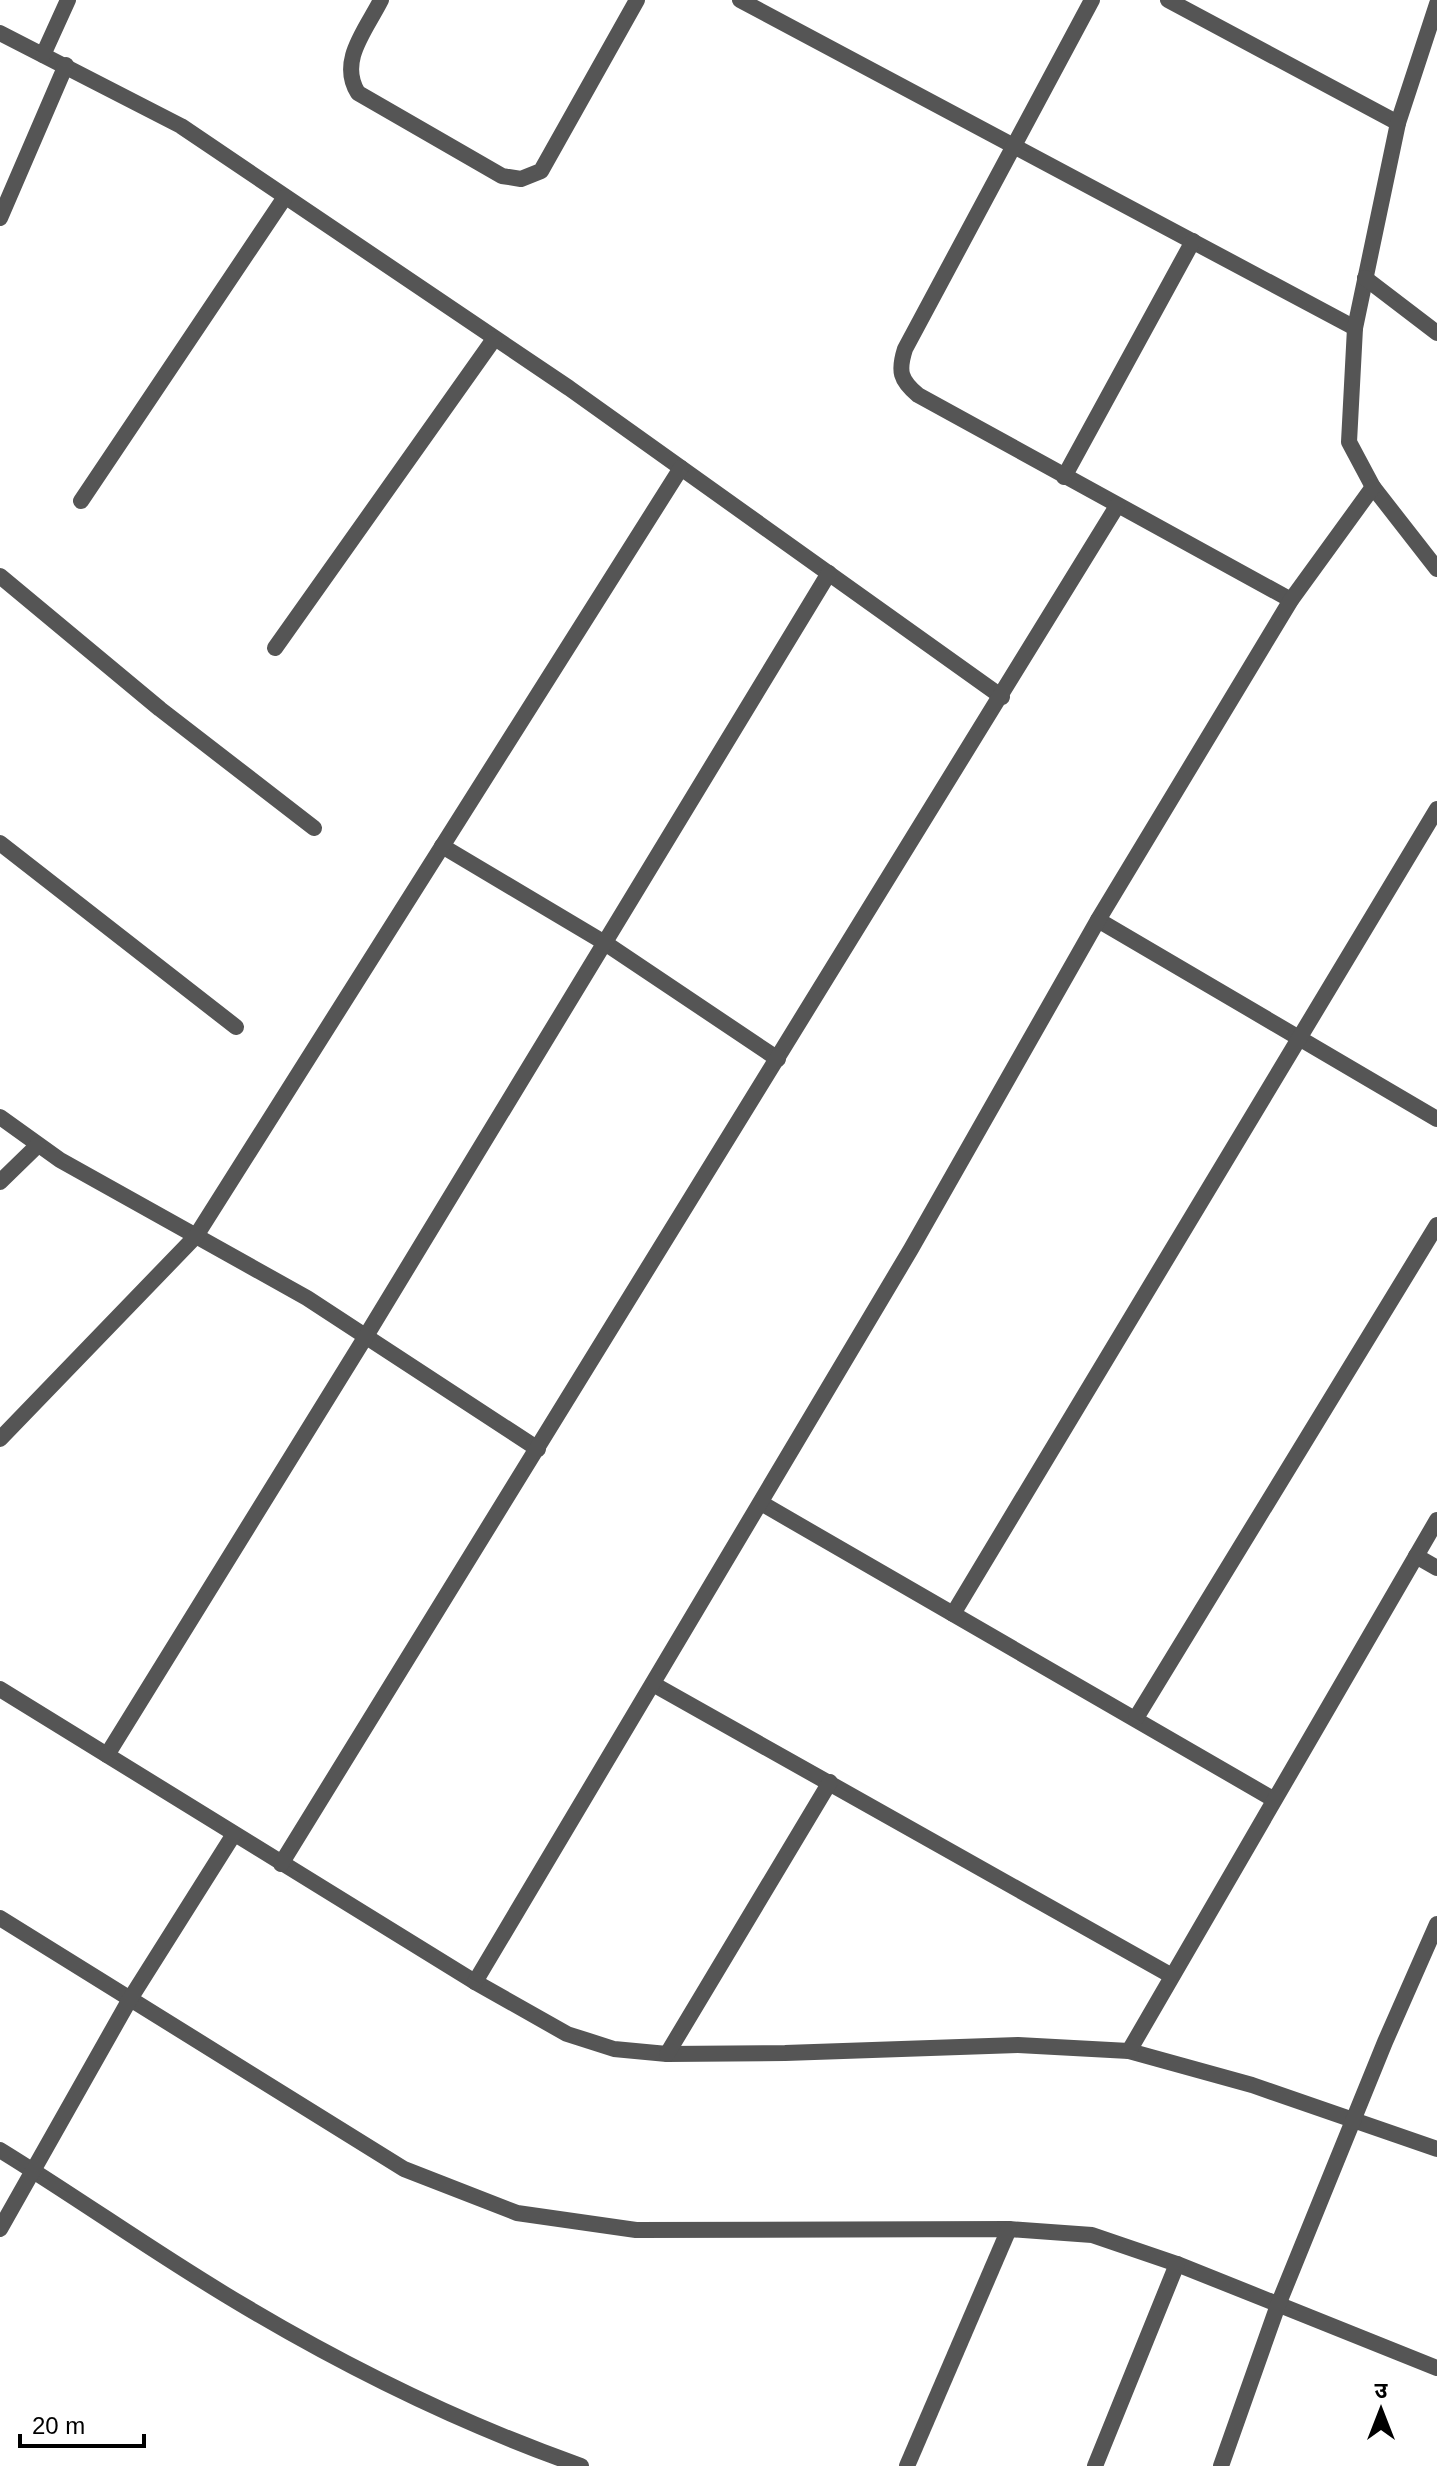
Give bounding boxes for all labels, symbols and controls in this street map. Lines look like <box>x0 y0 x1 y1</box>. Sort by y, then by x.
north arrow <box>1341 2370 1421 2450</box>
text: उ <box>1375 2378 1389 2403</box>
scale bar <box>20 2398 144 2448</box>
text: 20 m <box>32 2412 85 2439</box>

